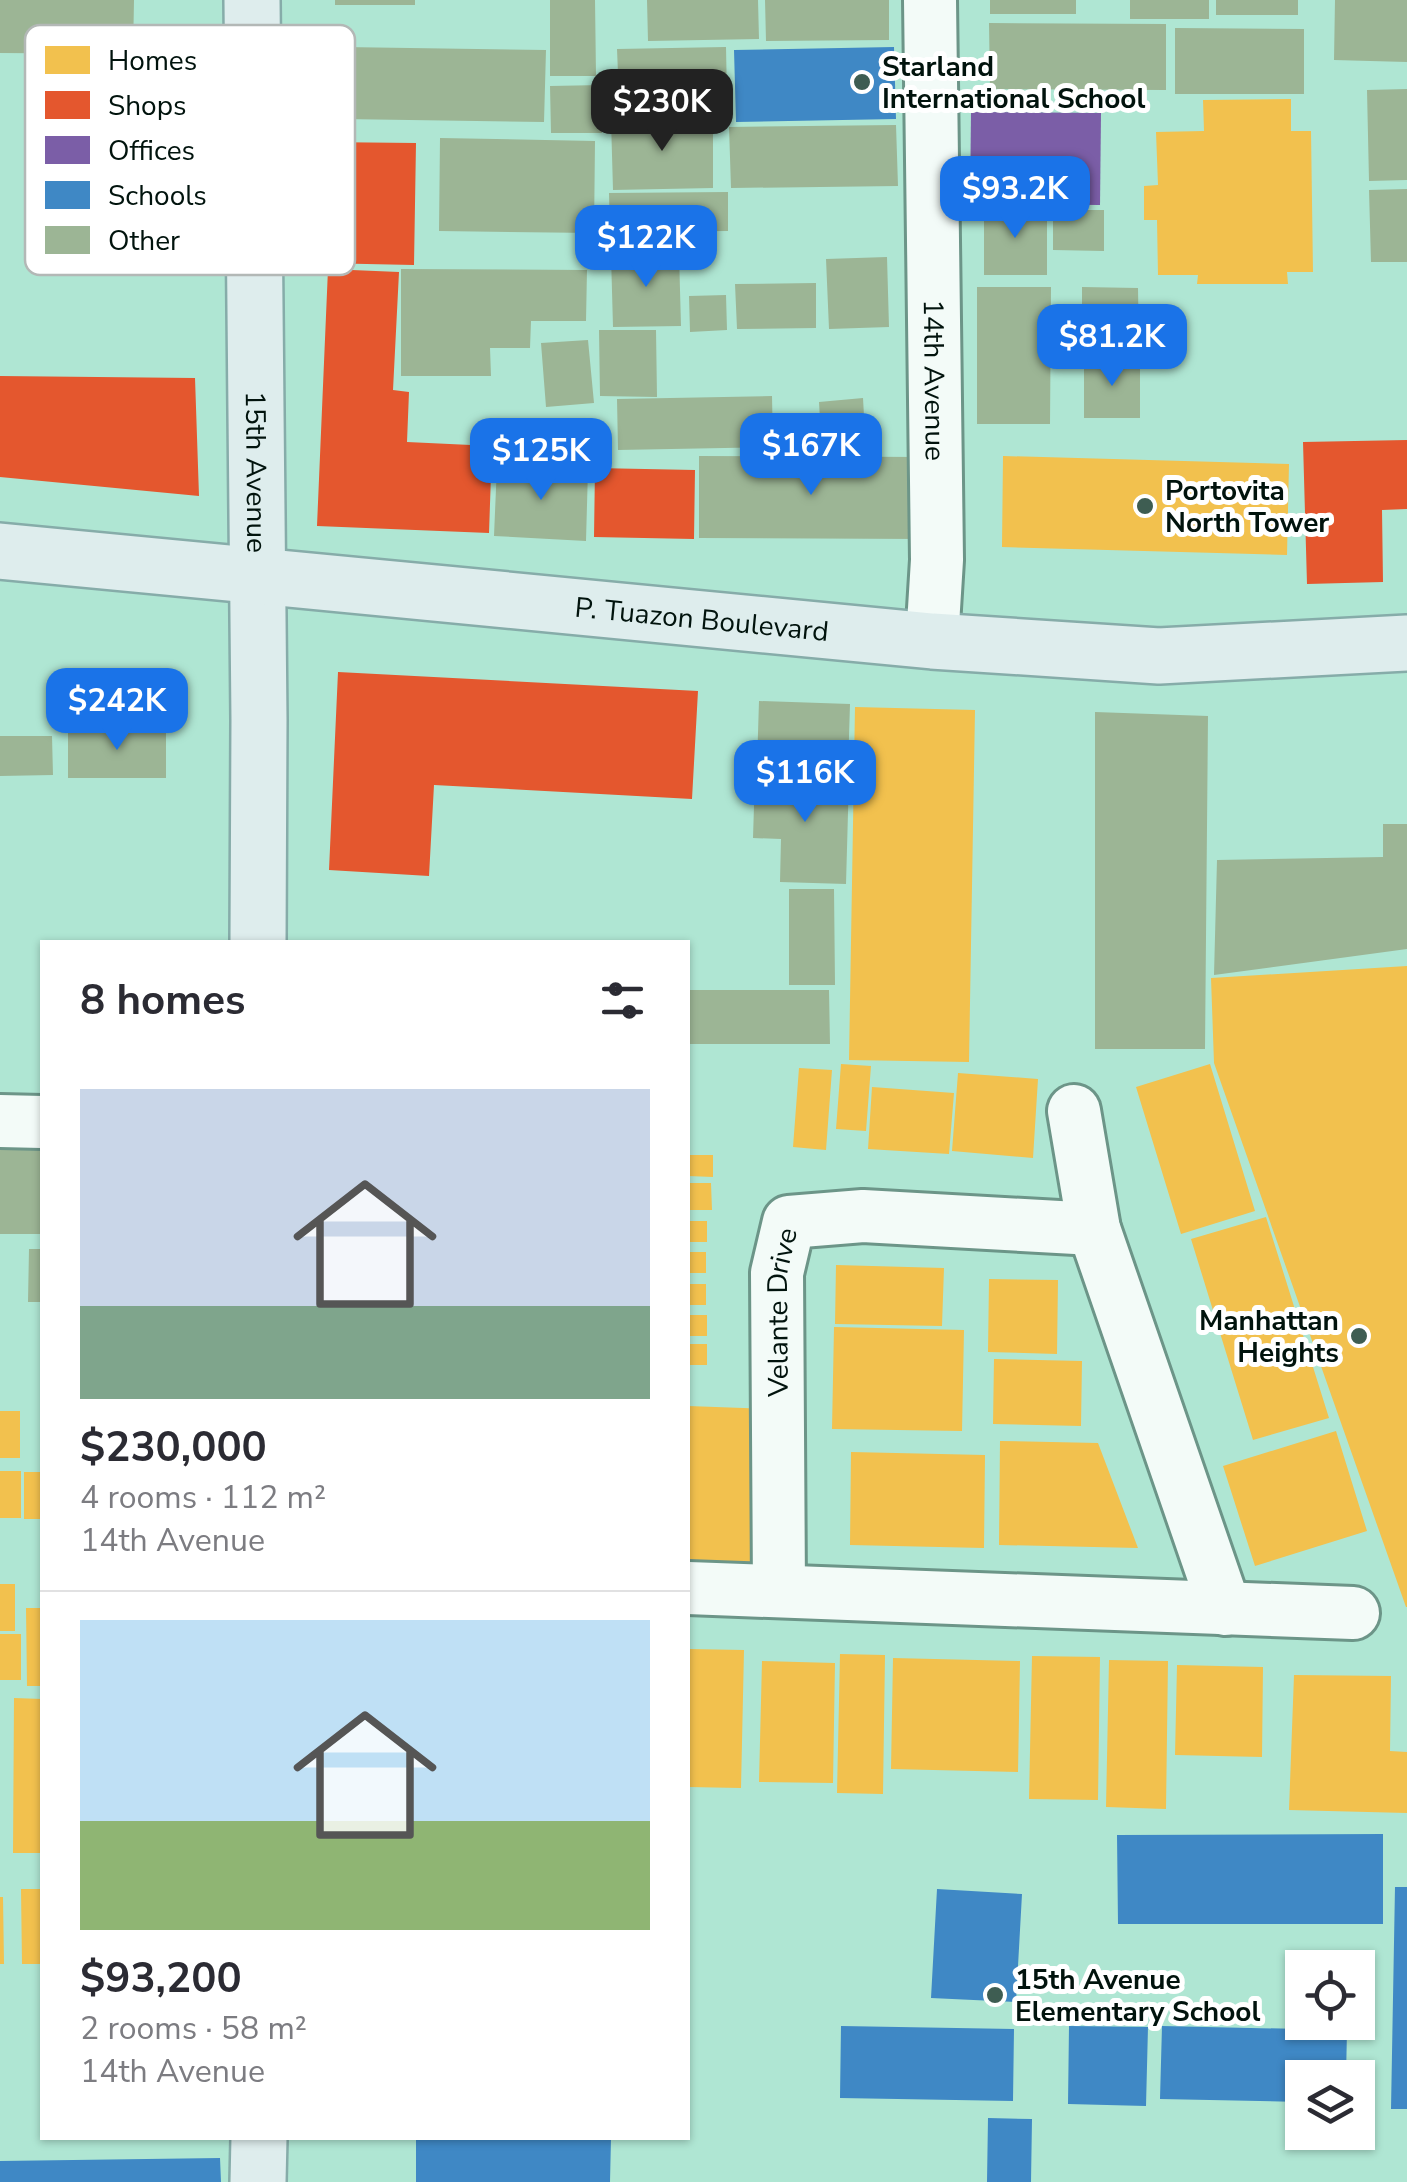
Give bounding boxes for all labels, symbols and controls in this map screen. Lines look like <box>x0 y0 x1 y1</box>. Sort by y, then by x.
legend <box>25 25 355 275</box>
text: Homes <box>108 42 197 80</box>
place label: Starland International School <box>882 48 1145 118</box>
pin: $230K <box>592 69 732 154</box>
marker: Starland International School <box>851 71 873 93</box>
text: $230K <box>613 80 711 123</box>
text: Shops <box>108 87 186 125</box>
text: Offices <box>108 132 195 170</box>
pin: $93.2K <box>934 156 1096 241</box>
text: $93.2K <box>962 167 1068 210</box>
text: Schools <box>108 177 207 215</box>
pin: $122K <box>576 205 716 290</box>
text: $122K <box>597 216 695 259</box>
text: Other <box>108 222 180 260</box>
street label: 14th Avenue <box>914 299 954 461</box>
pin: $81.2K <box>1031 304 1193 389</box>
text: $81.2K <box>1059 315 1165 358</box>
street label: 15th Avenue <box>236 391 275 553</box>
pin: $167K <box>741 413 881 498</box>
pin: $125K <box>471 418 611 503</box>
text: $167K <box>762 424 860 467</box>
text: $125K <box>492 429 590 472</box>
place label: Portovita North Tower <box>1165 472 1329 542</box>
marker: Portovita North Tower <box>1134 495 1156 517</box>
street label: P. Tuazon Boulevard <box>573 589 830 651</box>
pin: $242K <box>47 668 187 753</box>
text: $242K <box>68 679 166 722</box>
pin: $116K <box>735 740 875 825</box>
text: $116K <box>756 751 854 794</box>
text: 8 homes <box>80 972 245 1029</box>
icon: filters <box>595 973 650 1028</box>
icon: home <box>275 1154 455 1334</box>
street label: Velante Drive <box>759 1224 807 1398</box>
place label: Manhattan Heights <box>1199 1302 1339 1372</box>
marker: Manhattan Heights <box>1348 1325 1370 1347</box>
text: $230,000 <box>80 1419 267 1476</box>
text: 4 rooms · 112 m² <box>80 1476 326 1519</box>
text: 14th Avenue <box>80 1519 265 1562</box>
icon: home <box>275 1685 455 1865</box>
text: $93,200 <box>80 1950 242 2007</box>
map controls <box>1285 1950 1375 2150</box>
button: locate <box>1285 1950 1375 2040</box>
place label: 15th Avenue Elementary School <box>1015 1961 1260 2031</box>
marker: 15th Avenue Elementary School <box>984 1984 1006 2006</box>
text: 2 rooms · 58 m² <box>80 2007 307 2050</box>
text: 14th Avenue <box>80 2050 265 2093</box>
button: layers <box>1285 2060 1375 2150</box>

